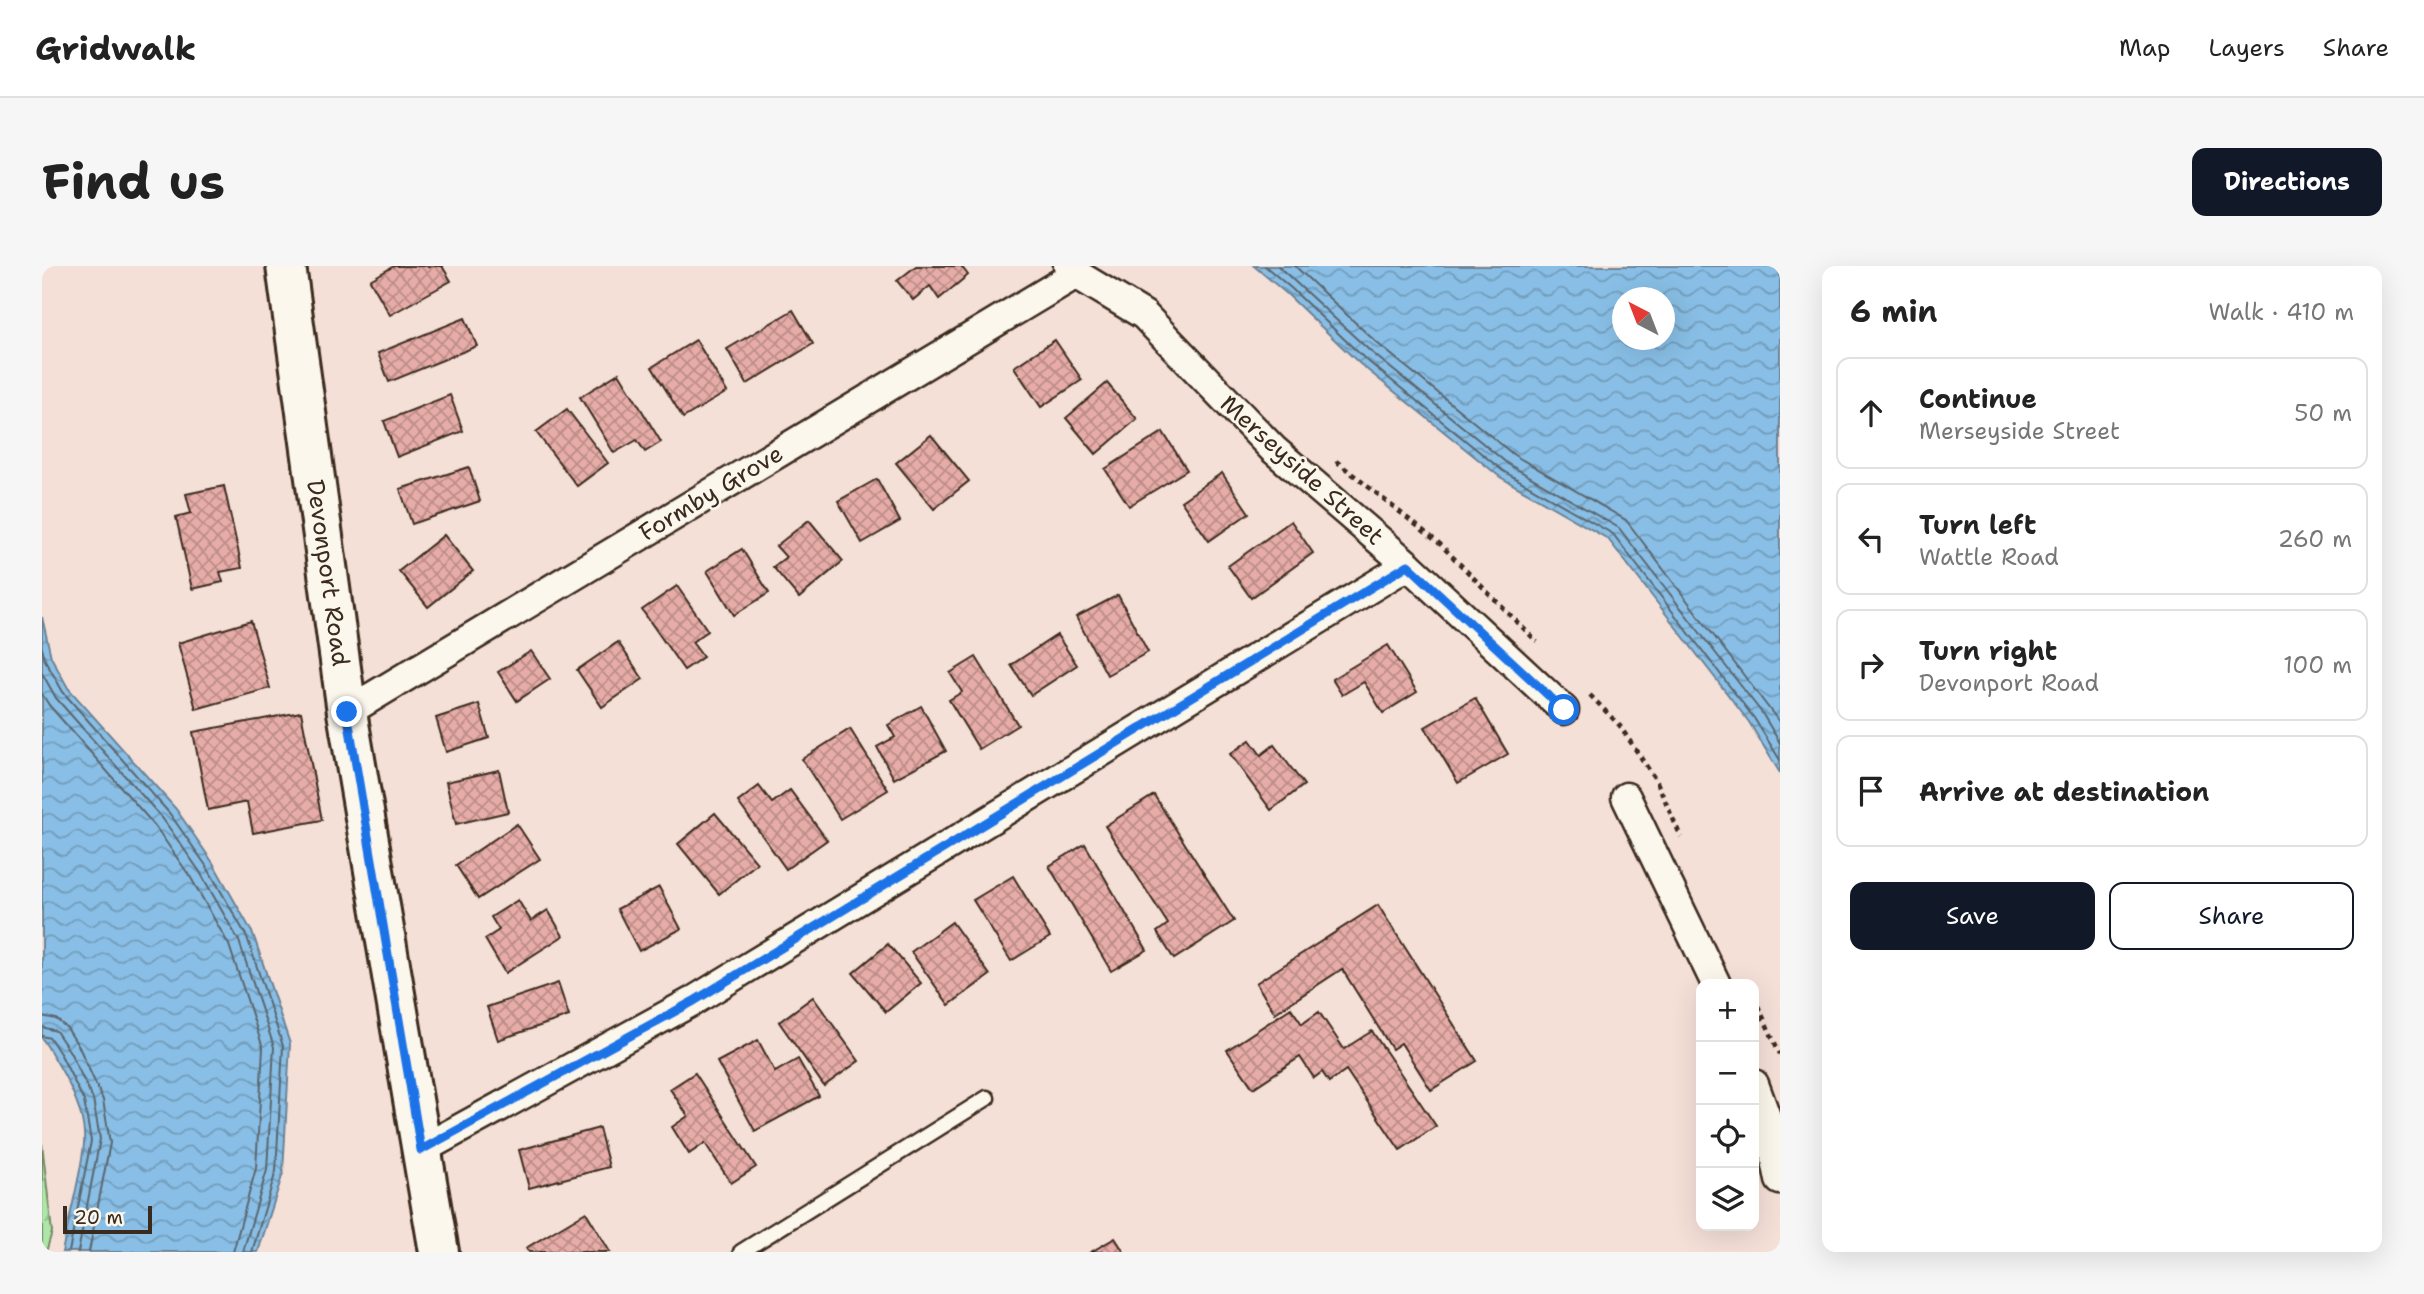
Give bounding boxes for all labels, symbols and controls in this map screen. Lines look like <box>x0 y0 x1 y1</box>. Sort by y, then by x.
text: Gridwalk <box>35 26 196 71</box>
text: Map <box>2119 32 2170 64</box>
text: Layers <box>2208 32 2285 64</box>
text: Share <box>2323 32 2389 64</box>
button: Directions <box>2192 148 2382 216</box>
text: Find us <box>42 149 225 215</box>
north arrow <box>1612 287 1675 350</box>
text: 6 min <box>1850 291 1937 332</box>
text: Walk · 410 m <box>2209 297 2354 327</box>
text: Continue <box>1919 381 2037 416</box>
street label: Merseyside Street <box>1213 388 1391 552</box>
icon: ahead <box>1852 394 1890 432</box>
text: 50 m <box>2294 398 2352 428</box>
text: Merseyside Street <box>1919 416 2120 446</box>
street label: Formby Grove <box>633 437 789 549</box>
street label: Devonport Road <box>299 478 357 668</box>
text: Turn left <box>1919 507 2036 542</box>
icon: left <box>1852 520 1890 558</box>
text: 260 m <box>2278 524 2352 554</box>
text: Wattle Road <box>1919 542 2059 572</box>
text: Turn right <box>1919 633 2057 668</box>
icon: right <box>1852 646 1890 684</box>
text: 100 m <box>2283 650 2352 680</box>
text: Devonport Road <box>1919 668 2099 698</box>
route start <box>1548 694 1579 725</box>
route end <box>331 696 362 727</box>
icon: arrive <box>1852 772 1890 810</box>
text: Arrive at destination <box>1919 774 2209 809</box>
button: Save <box>1850 882 2095 950</box>
button: Share <box>2109 882 2354 950</box>
map controls <box>1696 979 1759 1231</box>
button: + <box>1696 979 1759 1042</box>
button: − <box>1696 1042 1759 1105</box>
button: locate <box>1696 1105 1759 1168</box>
button: layers <box>1696 1168 1759 1231</box>
scale bar <box>63 1203 152 1235</box>
text: 20 m <box>74 1205 123 1230</box>

